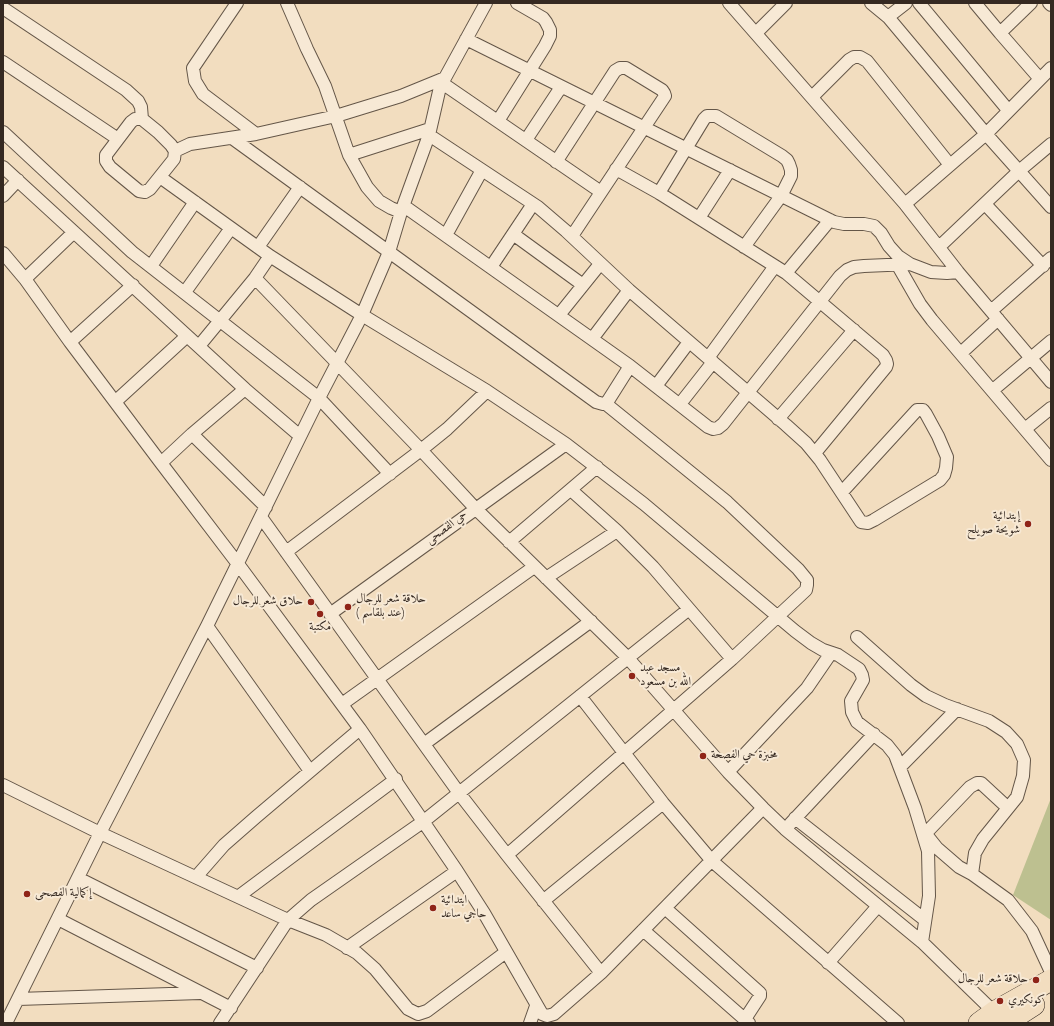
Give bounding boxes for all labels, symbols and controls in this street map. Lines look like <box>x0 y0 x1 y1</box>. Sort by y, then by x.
street label: حي الفصحى <box>423 508 471 548</box>
place label: إبتدائية شويحة صويلح <box>967 510 1020 538</box>
marker: إبتدائية شويحة صويلح <box>1023 519 1033 529</box>
place label: حلاقة شعر للرجال ( عند بلقاسم) <box>356 593 426 621</box>
place label: حلاق شعر للرجال <box>233 595 303 609</box>
marker: حلاق شعر للرجال <box>306 597 316 607</box>
marker: حلاقة شعر للرجال ( عند بلقاسم) <box>343 602 353 612</box>
marker: مكتبة <box>315 609 325 619</box>
place label: مكتبة <box>309 621 331 635</box>
place label: مسجد عبد الله بن مسعود <box>640 662 691 690</box>
marker: مسجد عبد الله بن مسعود <box>627 671 637 681</box>
place label: مخبزة حي الفصحة <box>711 749 778 763</box>
marker: مخبزة حي الفصحة <box>698 751 708 761</box>
place label: إكمالية الفصحى <box>35 887 92 901</box>
marker: إكمالية الفصحى <box>22 889 32 899</box>
place label: ابتدائية حاجي ساعد <box>441 894 487 922</box>
marker: ابتدائية حاجي ساعد <box>428 903 438 913</box>
place label: حلاقة شعر للرجال <box>958 973 1028 987</box>
marker: حلاقة شعر للرجال <box>1031 975 1041 985</box>
place label: كونكيري <box>1008 994 1045 1008</box>
marker: كونكيري <box>995 996 1005 1006</box>

